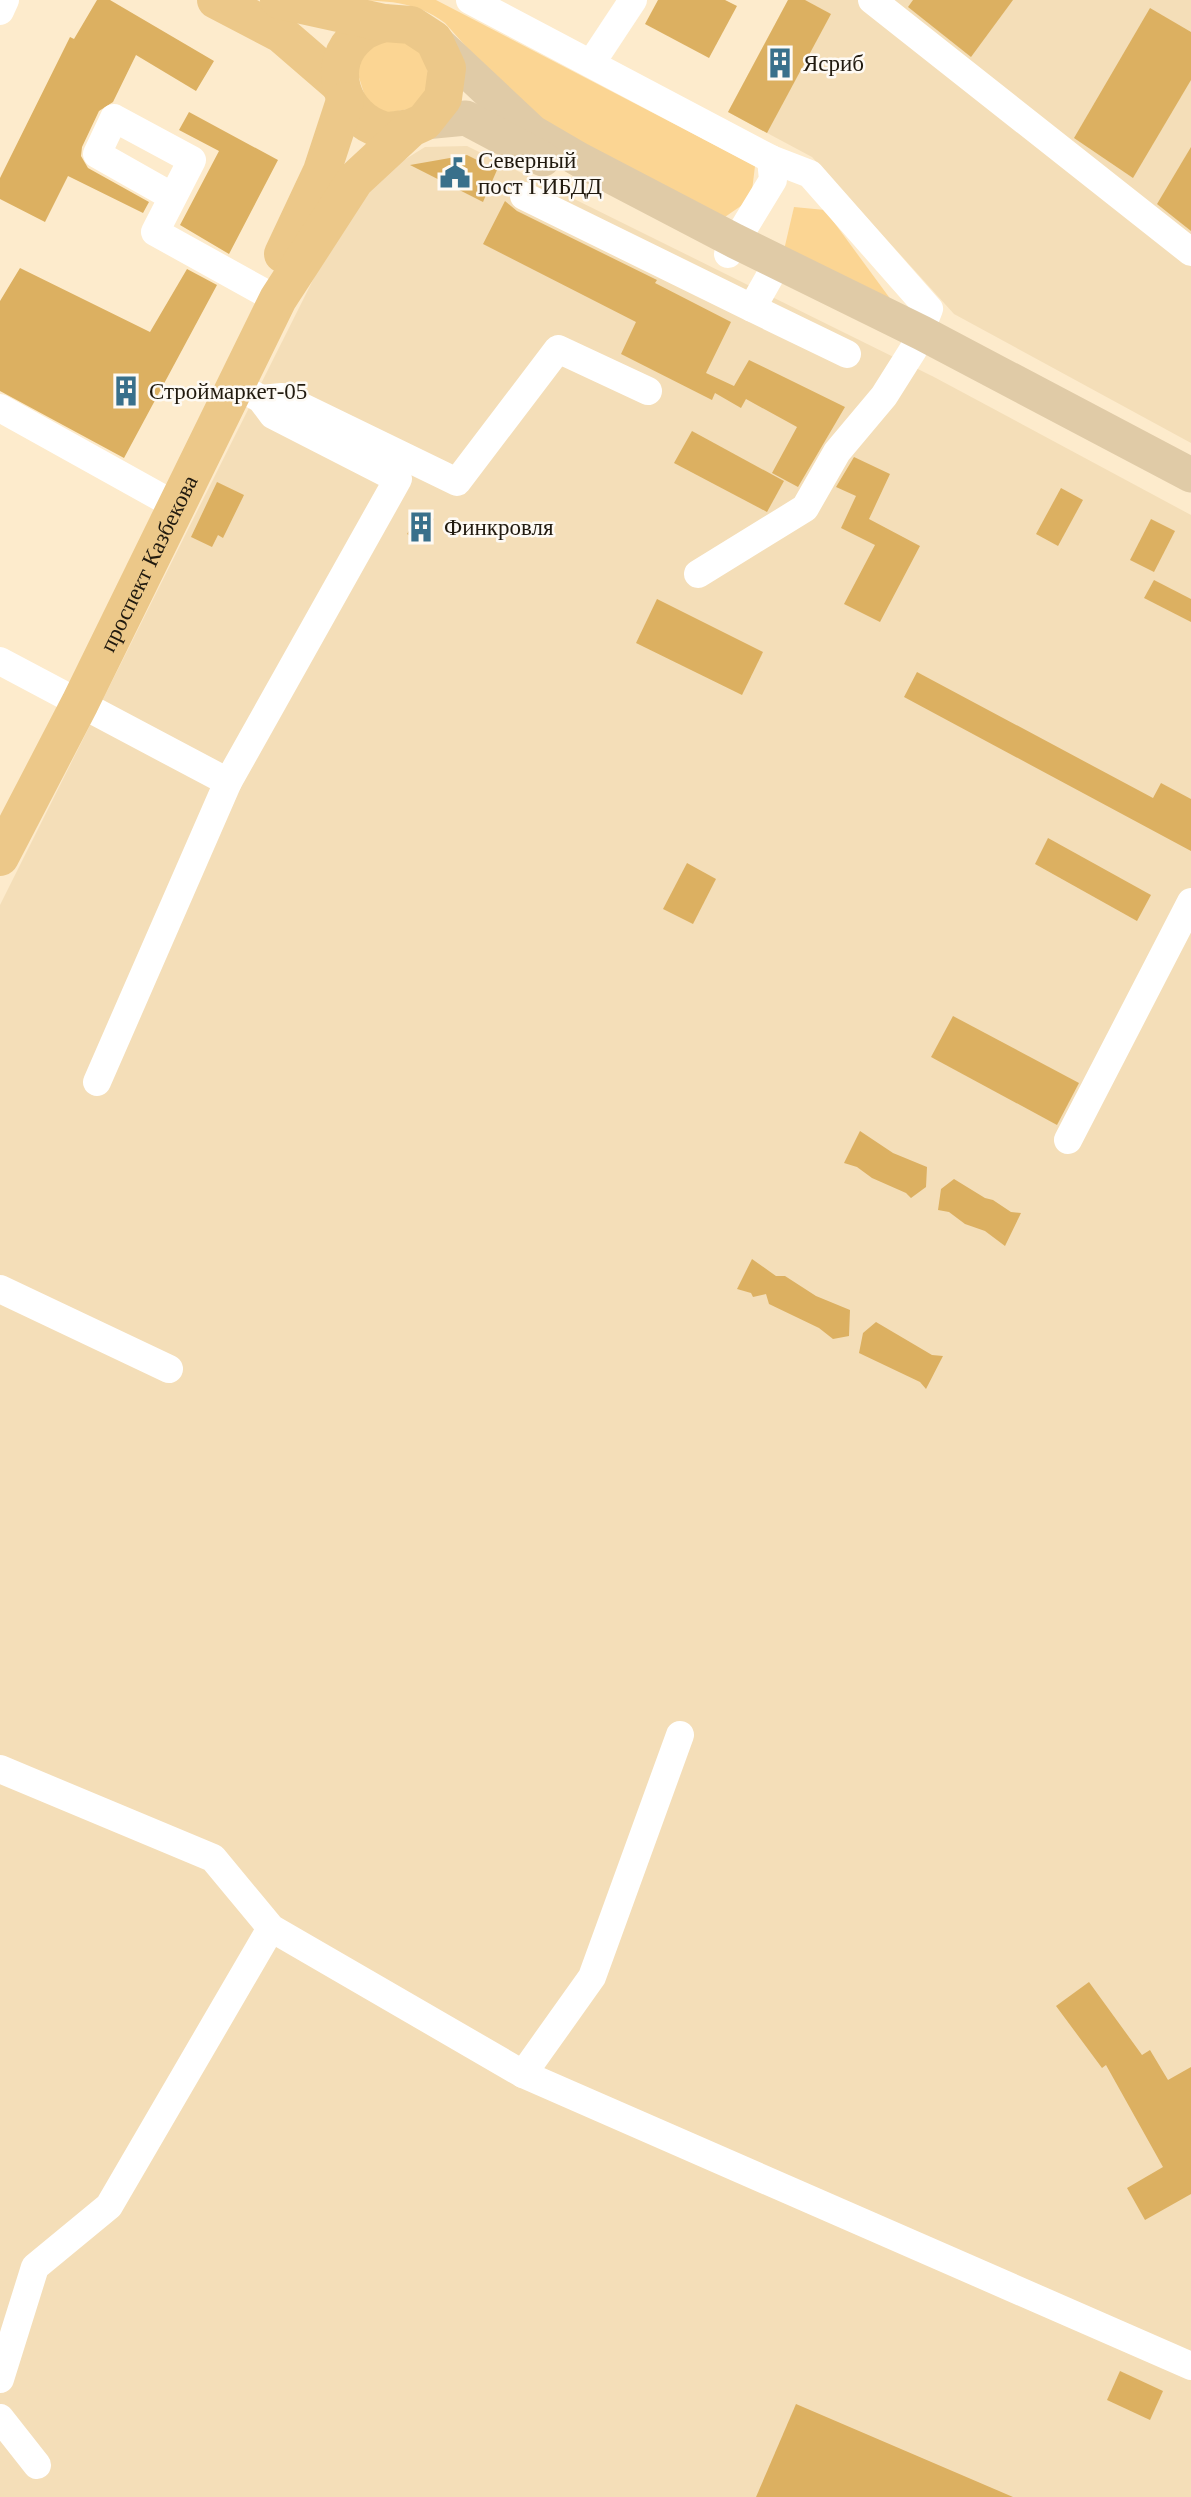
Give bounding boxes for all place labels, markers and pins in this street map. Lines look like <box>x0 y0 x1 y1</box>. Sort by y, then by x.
building icon: Ясриб <box>763 46 797 80</box>
place label: Ясриб <box>803 51 864 76</box>
place label: Северный пост ГИБДД <box>478 148 602 199</box>
public building icon: Северный пост ГИБДД <box>438 156 472 190</box>
building icon: Строймаркет-05 <box>109 374 143 408</box>
place label: Строймаркет-05 <box>149 379 307 404</box>
building icon: Финкровля <box>404 510 438 544</box>
place label: Финкровля <box>444 515 554 540</box>

